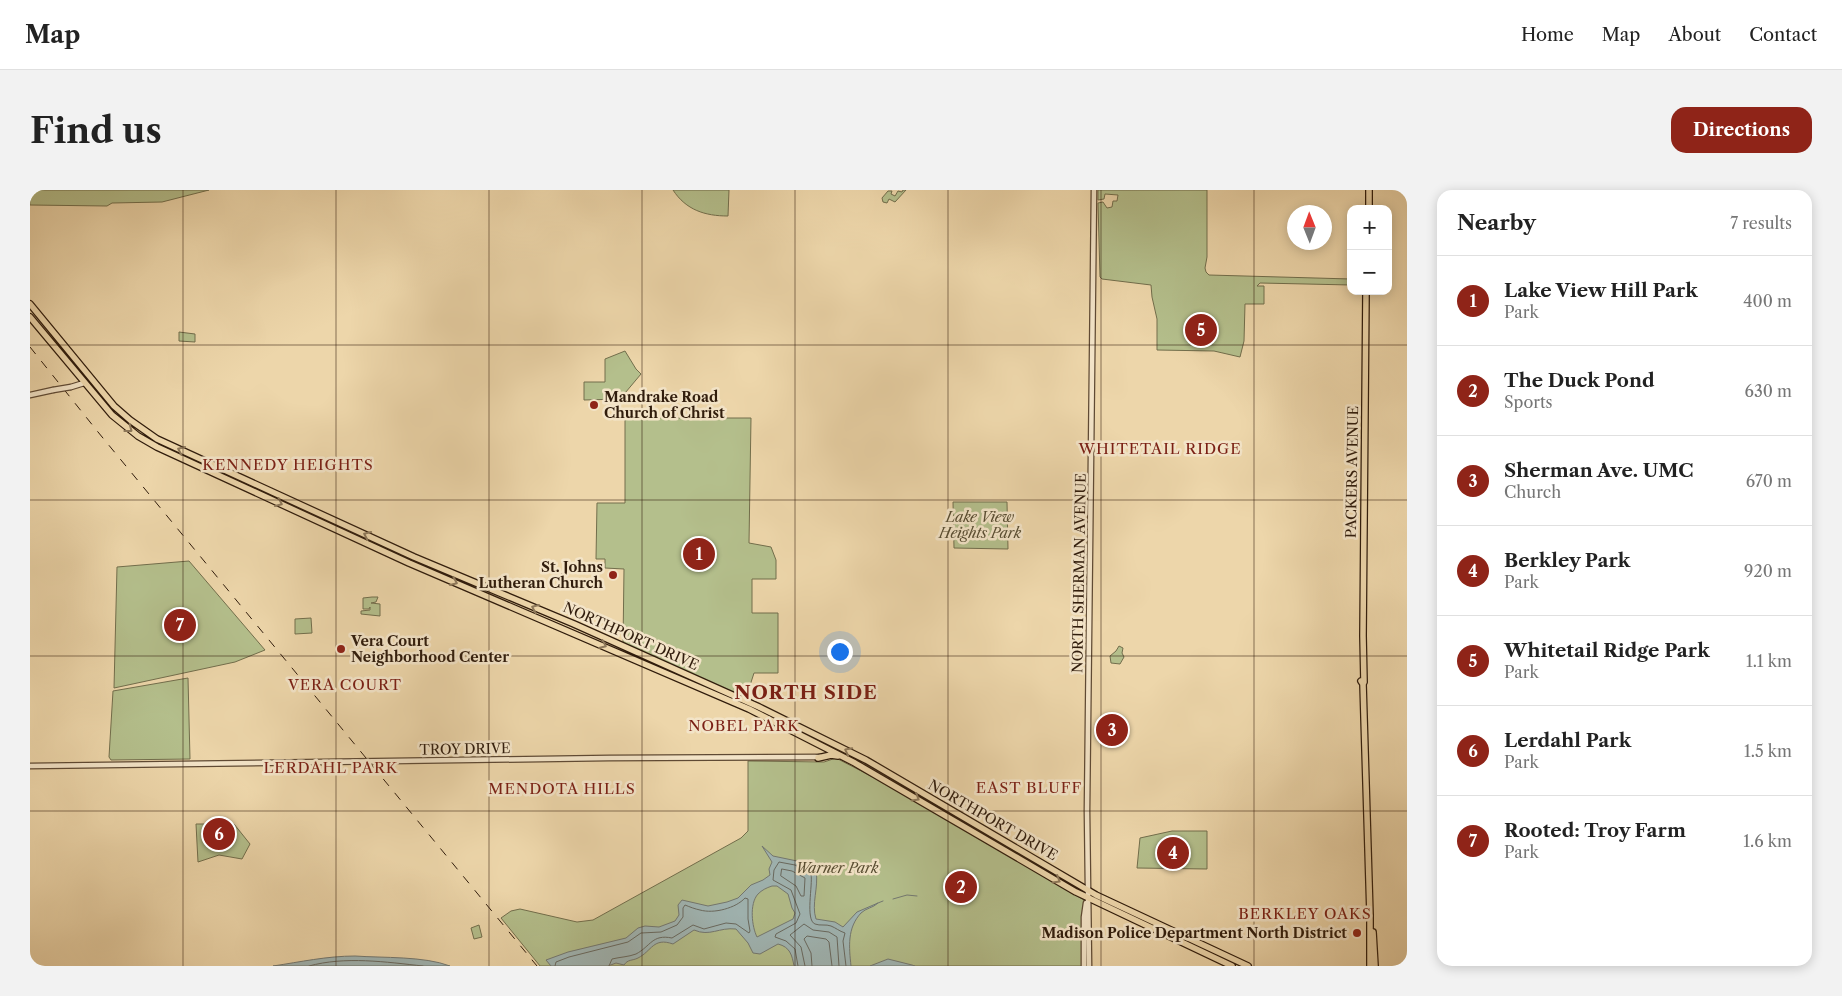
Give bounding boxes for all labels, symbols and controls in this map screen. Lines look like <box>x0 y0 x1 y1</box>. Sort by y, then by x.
text: Map <box>25 20 80 49</box>
text: Home <box>1521 24 1574 46</box>
text: Map <box>1602 24 1640 46</box>
text: About <box>1668 24 1721 46</box>
text: Contact <box>1749 24 1817 46</box>
button: Directions <box>1671 107 1812 153</box>
text: Find us <box>30 109 162 152</box>
north arrow <box>1287 205 1332 250</box>
map controls <box>1347 205 1392 295</box>
button: + <box>1347 205 1392 250</box>
text: Nearby <box>1457 210 1536 235</box>
text: 7 results <box>1730 213 1792 233</box>
button: − <box>1347 250 1392 295</box>
text: Lake View Hill Park <box>1504 279 1698 302</box>
text: 1 <box>1469 291 1477 311</box>
text: 400 m <box>1743 291 1792 311</box>
text: Park <box>1504 302 1539 322</box>
pin: 5 <box>1185 311 1217 349</box>
text: The Duck Pond <box>1504 369 1655 392</box>
text: 2 <box>1468 381 1478 401</box>
text: 630 m <box>1745 381 1792 401</box>
place label: Mandrake Road Church of Christ <box>604 388 725 422</box>
text: Sports <box>1504 392 1553 412</box>
marker: Mandrake Road Church of Christ <box>588 399 600 411</box>
street label: PACKERS AVENUE <box>1342 406 1362 538</box>
one-way arrow <box>123 424 132 432</box>
district label: WHITETAIL RIDGE <box>1077 439 1242 458</box>
one-way arrow <box>177 446 186 457</box>
district label: KENNEDY HEIGHTS <box>202 455 374 474</box>
text: Sherman Ave. UMC <box>1504 459 1693 482</box>
text: 3 <box>1468 471 1478 491</box>
text: 670 m <box>1746 471 1792 491</box>
street label: NORTH SHERMAN AVENUE <box>1068 473 1090 673</box>
text: Church <box>1504 482 1561 502</box>
one-way arrow <box>274 497 283 507</box>
park label: Lake View Heights Park <box>938 508 1022 542</box>
one-way arrow <box>363 531 372 542</box>
pin: 1 <box>683 535 715 573</box>
text: Berkley Park <box>1504 549 1630 572</box>
place label: St. Johns Lutheran Church <box>478 558 603 592</box>
text: 4 <box>1468 561 1478 581</box>
text: 920 m <box>1744 561 1792 581</box>
marker: St. Johns Lutheran Church <box>607 569 619 581</box>
text: Park <box>1504 572 1539 592</box>
one-way arrow <box>449 576 458 586</box>
street label: NORTHPORT DRIVE <box>560 598 702 674</box>
one-way arrow <box>531 604 540 614</box>
pin: 7 <box>164 606 196 644</box>
place label: Vera Court Neighborhood Center <box>350 632 509 666</box>
one-way arrow <box>598 639 607 650</box>
your location <box>827 639 853 665</box>
text: Whitetail Ridge Park <box>1504 639 1710 662</box>
marker: Vera Court Neighborhood Center <box>335 643 347 655</box>
text: 5 <box>1469 651 1477 671</box>
text: 1.1 km <box>1746 651 1792 671</box>
text: Park <box>1504 662 1539 682</box>
district label: VERA COURT <box>287 675 402 694</box>
district label: NORTH SIDE <box>734 681 878 704</box>
pin: 3 <box>1096 711 1128 749</box>
district label: NOBEL PARK <box>688 716 800 735</box>
text: Lerdahl Park <box>1504 729 1631 752</box>
street label: TROY DRIVE <box>419 739 511 759</box>
text: 6 <box>1468 741 1478 761</box>
text: 1.5 km <box>1744 741 1792 761</box>
one-way arrow <box>844 747 853 757</box>
text: Park <box>1504 752 1539 772</box>
district label: LERDAHL PARK <box>263 758 399 777</box>
street label: NORTHPORT DRIVE <box>925 776 1061 864</box>
district label: EAST BLUFF <box>976 778 1082 797</box>
district label: MENDOTA HILLS <box>488 779 636 798</box>
one-way arrow <box>911 792 920 802</box>
pin: 6 <box>203 815 235 853</box>
text: Rooted: Troy Farm <box>1504 819 1686 842</box>
text: 7 <box>1469 831 1477 851</box>
text: 1.6 km <box>1743 831 1792 851</box>
pin: 4 <box>1157 834 1189 872</box>
text: Park <box>1504 842 1539 862</box>
park label: Warner Park <box>796 859 879 877</box>
pin: 2 <box>945 868 977 906</box>
one-way arrow <box>1051 874 1060 884</box>
district label: BERKLEY OAKS <box>1238 904 1372 923</box>
place label: Madison Police Department North District <box>1041 924 1347 942</box>
marker: Madison Police Department North District <box>1351 927 1363 939</box>

